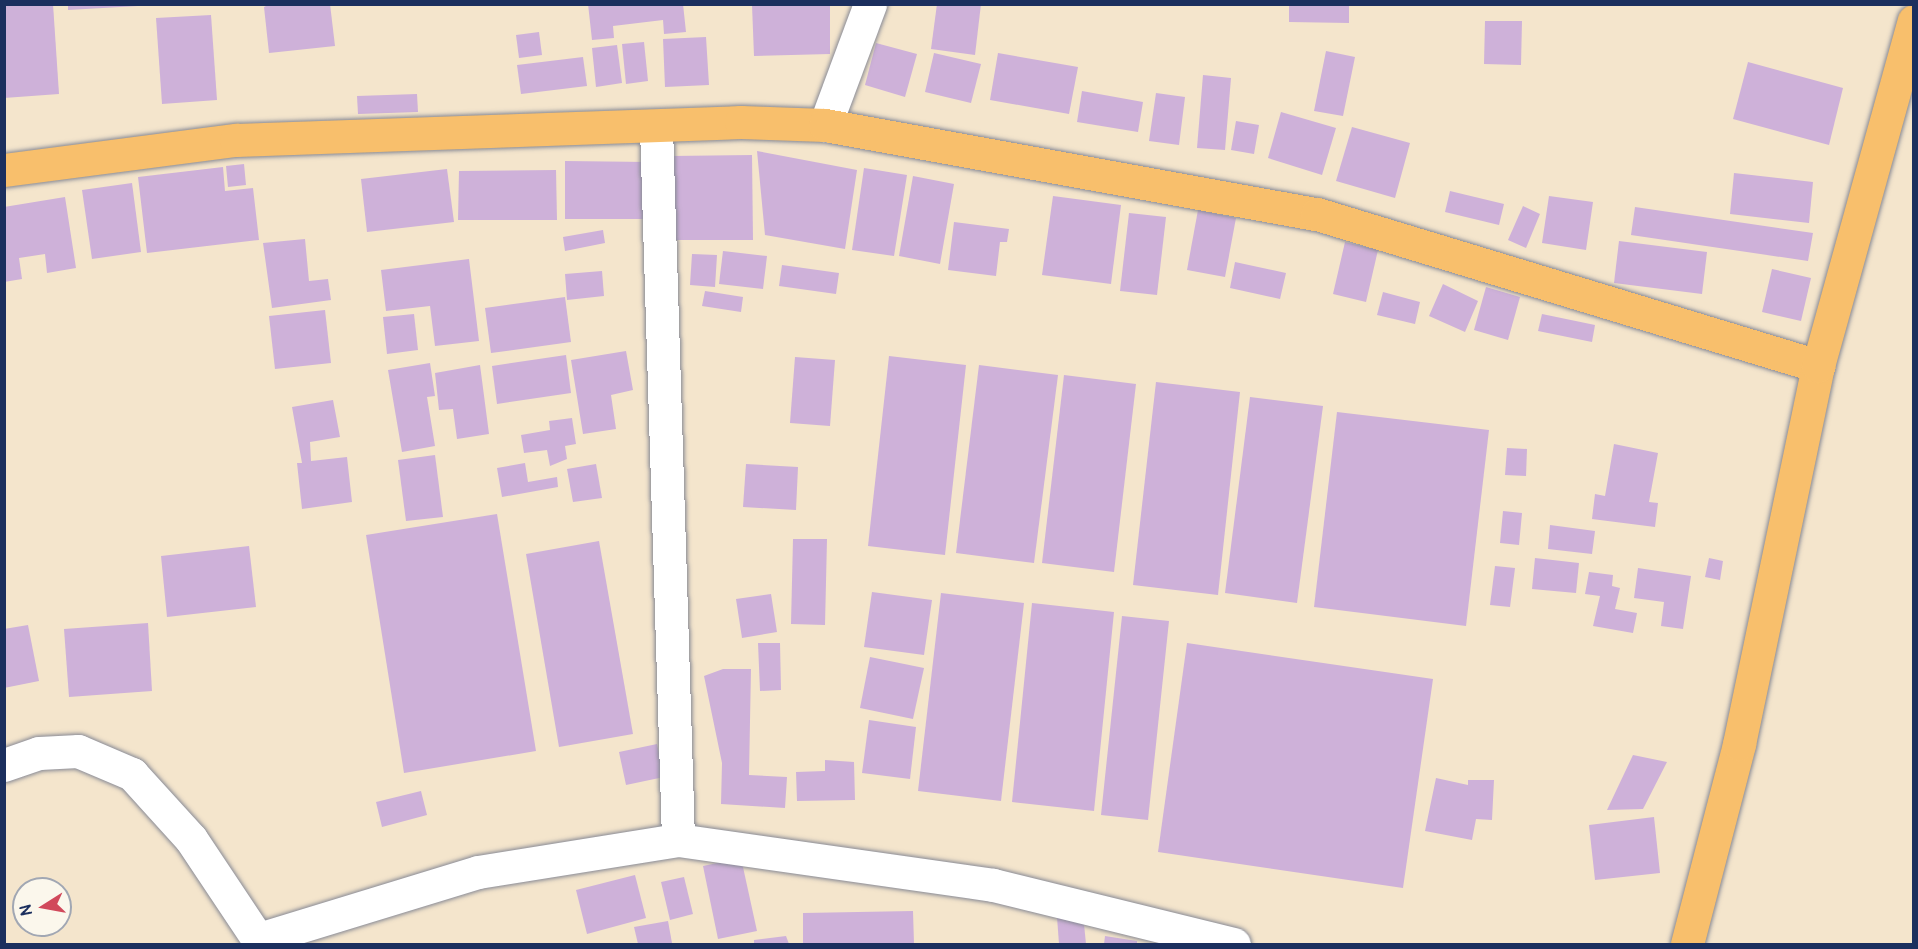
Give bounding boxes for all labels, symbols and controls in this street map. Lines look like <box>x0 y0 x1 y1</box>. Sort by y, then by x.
north arrow <box>12 877 72 937</box>
text: N <box>15 903 37 917</box>

